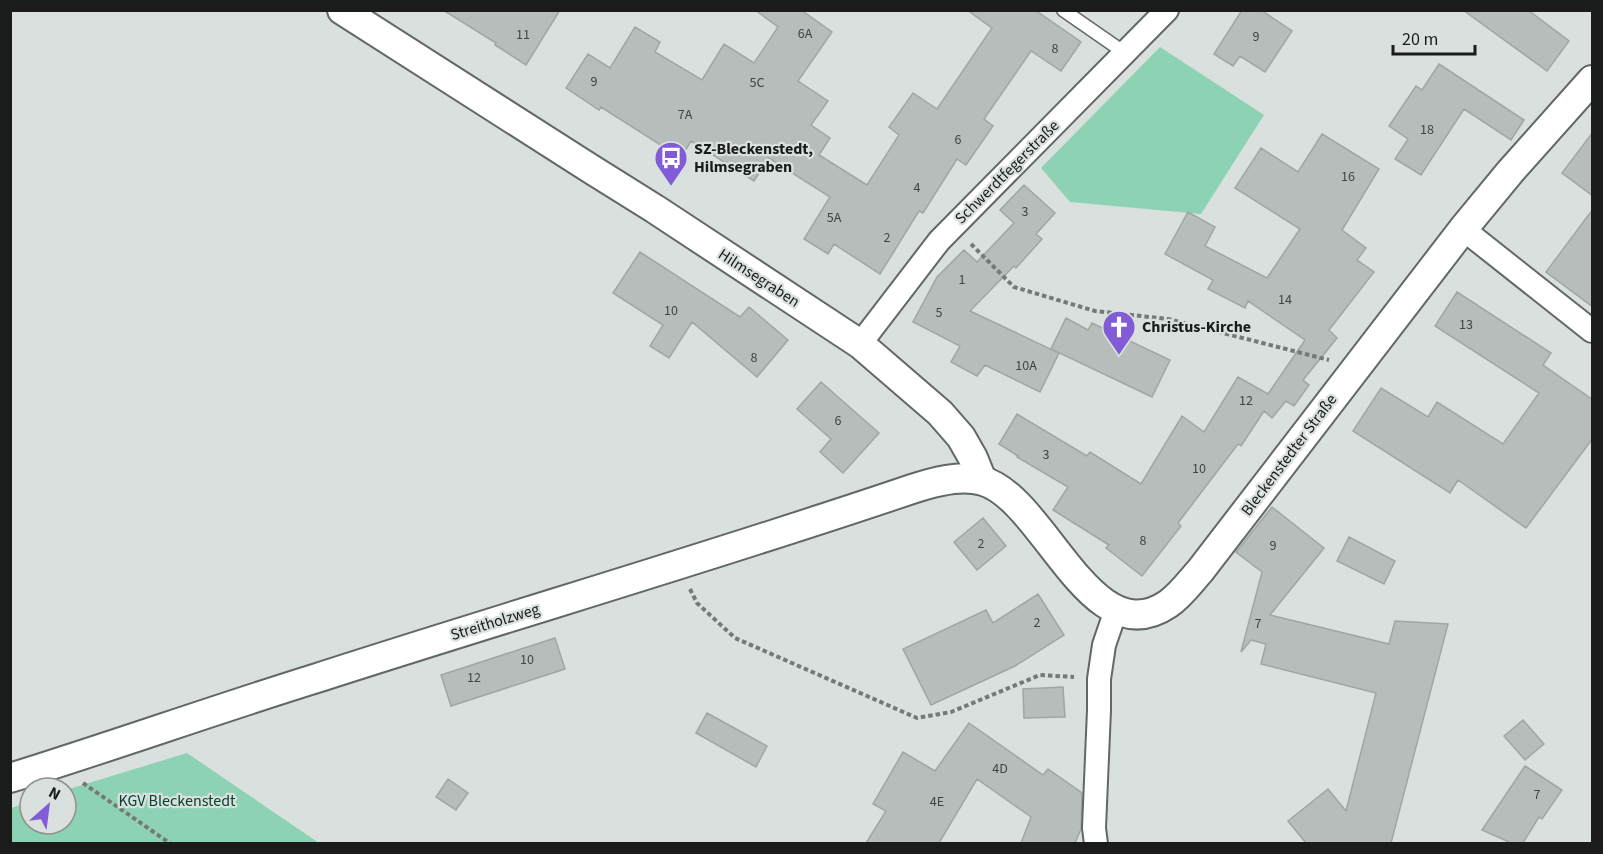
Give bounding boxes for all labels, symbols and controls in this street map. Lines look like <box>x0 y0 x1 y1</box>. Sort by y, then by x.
scale bar <box>1393 18 1476 56</box>
house number: 6A <box>798 24 813 44</box>
house number: 11 <box>516 25 530 45</box>
house number: 9 <box>1253 27 1260 47</box>
text: 20 m <box>1402 27 1438 52</box>
house number: 8 <box>1052 39 1059 59</box>
house number: 9 <box>591 72 598 92</box>
house number: 5C <box>750 73 764 93</box>
house number: 7A <box>678 105 693 125</box>
street label: Schwerdtfegerstraße <box>950 115 1064 229</box>
house number: 18 <box>1420 120 1434 140</box>
house number: 6 <box>955 130 962 150</box>
place label: SZ-Bleckenstedt, Hilmsegraben <box>694 138 813 178</box>
bus stop icon: SZ-Bleckenstedt, Hilmsegraben <box>653 140 689 187</box>
house number: 16 <box>1341 167 1355 187</box>
house number: 4 <box>914 178 921 198</box>
house number: 3 <box>1022 202 1029 222</box>
house number: 5A <box>827 208 842 228</box>
house number: 2 <box>884 228 891 248</box>
street label: Hilmsegraben <box>714 243 804 313</box>
house number: 1 <box>959 270 966 290</box>
house number: 14 <box>1278 290 1292 310</box>
house number: 10 <box>664 301 678 321</box>
house number: 5 <box>936 303 943 323</box>
church icon: Christus-Kirche <box>1101 309 1137 356</box>
house number: 13 <box>1459 315 1473 335</box>
place label: Christus-Kirche <box>1142 316 1251 338</box>
house number: 8 <box>751 348 758 368</box>
house number: 10A <box>1015 356 1037 376</box>
street label: Bleckenstedter Straße <box>1236 390 1342 520</box>
house number: 12 <box>1239 391 1253 411</box>
house number: 6 <box>835 411 842 431</box>
house number: 3 <box>1043 445 1050 465</box>
house number: 10 <box>1192 459 1206 479</box>
house number: 8 <box>1140 531 1147 551</box>
house number: 2 <box>978 534 985 554</box>
house number: 9 <box>1270 536 1277 556</box>
street label: Streitholzweg <box>448 598 542 646</box>
house number: 2 <box>1034 613 1041 633</box>
house number: 7 <box>1255 614 1262 634</box>
house number: 10 <box>520 650 534 670</box>
house number: 12 <box>467 668 481 688</box>
house number: 4D <box>992 759 1008 779</box>
north arrow <box>18 776 78 836</box>
text: N <box>45 781 64 806</box>
house number: 7 <box>1534 785 1541 805</box>
park label: KGV Bleckenstedt <box>119 790 236 812</box>
house number: 4E <box>930 792 944 812</box>

